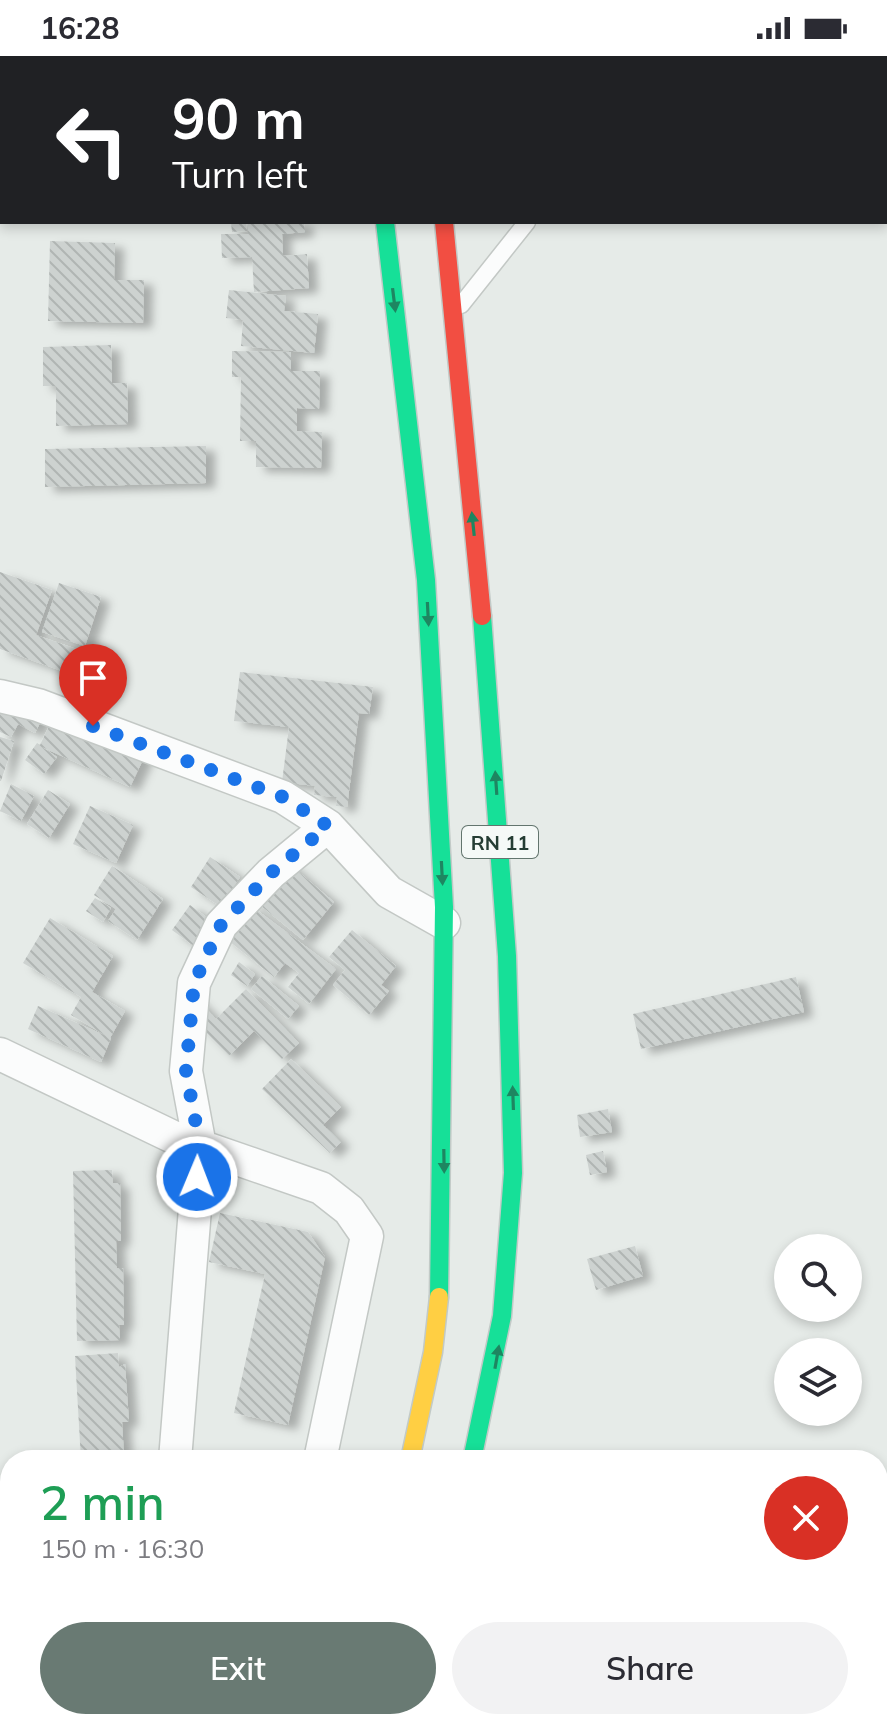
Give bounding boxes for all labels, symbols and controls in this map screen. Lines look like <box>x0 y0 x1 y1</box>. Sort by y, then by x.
text: 16:28 <box>40 9 119 47</box>
text: 90 m <box>172 83 305 153</box>
icon: left <box>40 88 144 192</box>
text: Turn left <box>172 152 308 197</box>
one-way arrow <box>387 287 400 312</box>
one-way arrow <box>466 511 479 536</box>
one-way arrow <box>421 602 434 627</box>
pin <box>59 644 127 726</box>
icon: arrive <box>71 656 115 700</box>
one-way arrow <box>489 770 502 795</box>
road number: RN 11 <box>462 826 538 858</box>
one-way arrow <box>436 861 449 886</box>
one-way arrow <box>507 1085 520 1110</box>
position arrow <box>155 1135 239 1219</box>
one-way arrow <box>438 1149 451 1174</box>
map controls <box>774 1234 862 1426</box>
button: search <box>774 1234 862 1322</box>
button: layers <box>774 1338 862 1426</box>
one-way arrow <box>491 1344 503 1369</box>
text: 2 min <box>40 1472 165 1532</box>
button: close <box>764 1476 848 1560</box>
text: 150 m · 16:30 <box>40 1532 204 1565</box>
button: Exit <box>40 1622 436 1714</box>
button: Share <box>452 1622 848 1714</box>

